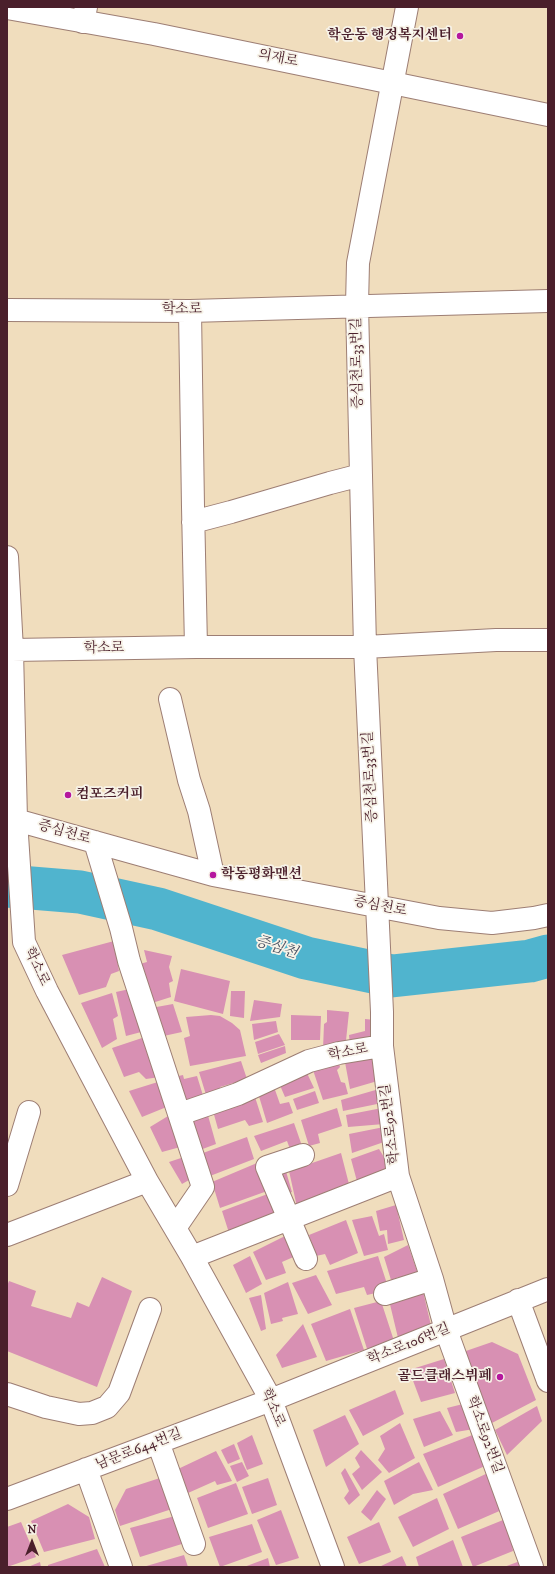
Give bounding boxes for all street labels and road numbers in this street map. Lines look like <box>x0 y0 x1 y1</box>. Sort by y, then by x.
street label: 의재로 <box>256 47 300 71</box>
street label: 학소로 <box>162 302 202 318</box>
street label: 증심천로33번길 <box>349 317 367 409</box>
street label: 학소로 <box>84 640 124 658</box>
street label: 증심천로33번길 <box>360 731 382 823</box>
street label: 증심천로 <box>36 817 92 849</box>
street label: 증심천로 <box>352 894 408 920</box>
street label: 학소로 <box>20 945 52 989</box>
street label: 학소로 <box>326 1041 370 1065</box>
street label: 학소로92번길 <box>378 1083 404 1165</box>
street label: 학소로106번길 <box>365 1321 453 1369</box>
street label: 학소로 <box>256 1386 288 1430</box>
street label: 학소로92번길 <box>462 1394 506 1476</box>
street label: 남문로644번길 <box>93 1426 185 1474</box>

